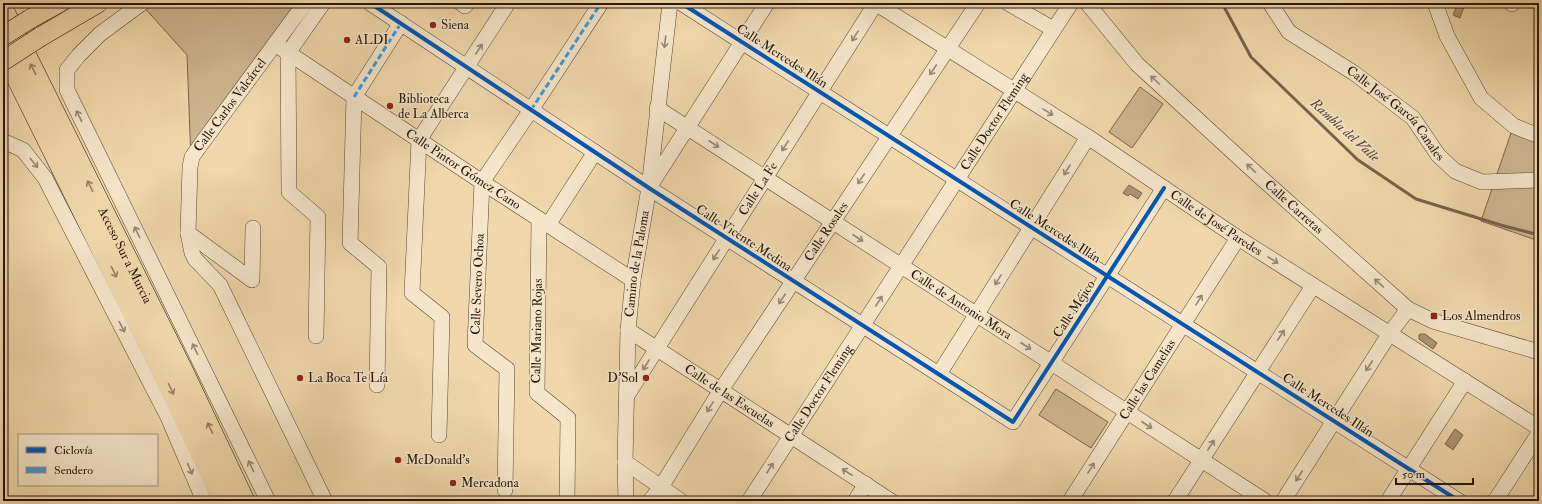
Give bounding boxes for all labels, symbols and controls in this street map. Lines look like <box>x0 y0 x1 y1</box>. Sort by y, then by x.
place label: Siena <box>441 17 470 33</box>
marker: Siena <box>428 20 438 30</box>
street label: Calle Mercedes Illán <box>733 20 831 92</box>
one-way arrow <box>851 30 859 41</box>
place label: ALDI <box>354 32 388 48</box>
marker: ALDI <box>342 35 352 45</box>
one-way arrow <box>661 35 669 48</box>
one-way arrow <box>475 43 483 55</box>
street label: Calle Carlos Valcárcel <box>190 55 270 155</box>
street label: Calle José García Canales <box>1344 62 1448 165</box>
one-way arrow <box>29 63 36 75</box>
one-way arrow <box>929 65 937 76</box>
street label: Calle Doctor Fleming <box>957 69 1032 173</box>
one-way arrow <box>1151 76 1161 85</box>
place label: Biblioteca de La Alberca <box>398 91 469 122</box>
water label: Rambla del Valle <box>1306 94 1383 166</box>
marker: Biblioteca de La Alberca <box>385 101 395 111</box>
one-way arrow <box>1042 108 1053 116</box>
one-way arrow <box>75 110 83 122</box>
street label: Calle Pintor Gómez Cano <box>403 125 524 213</box>
one-way arrow <box>708 140 719 149</box>
one-way arrow <box>781 140 789 151</box>
one-way arrow <box>29 158 38 169</box>
street label: Calle La Fe <box>735 159 781 219</box>
one-way arrow <box>1246 163 1256 173</box>
one-way arrow <box>1063 164 1071 176</box>
one-way arrow <box>857 173 865 185</box>
street label: Calle Carretas <box>1261 176 1327 238</box>
one-way arrow <box>86 180 94 192</box>
street label: Calle de José Paredes <box>1167 187 1266 260</box>
street label: Calle Mercedes Illán <box>1006 195 1104 267</box>
street label: Calle Rosales <box>801 198 852 264</box>
street label: Calle Vicente Medina <box>693 201 796 275</box>
street label: Acceso Sur a Murcia <box>94 204 156 307</box>
street label: Camino de la Paloma <box>621 208 653 318</box>
one-way arrow <box>133 227 140 239</box>
street label: Calle Severo Ochoa <box>467 232 488 335</box>
one-way arrow <box>852 234 863 242</box>
one-way arrow <box>711 250 720 261</box>
one-way arrow <box>1267 256 1278 264</box>
one-way arrow <box>111 266 118 278</box>
street label: Calle de Antonio Mora <box>907 266 1015 343</box>
one-way arrow <box>994 274 1002 285</box>
street label: Calle Méjico <box>1050 277 1098 341</box>
street label: Calle Mariano Rojas <box>528 278 546 384</box>
one-way arrow <box>1374 278 1385 287</box>
one-way arrow <box>778 293 786 304</box>
one-way arrow <box>1195 294 1203 306</box>
one-way arrow <box>874 295 883 306</box>
place label: Los Almendros <box>1442 308 1521 324</box>
marker: Los Almendros <box>1429 311 1439 321</box>
one-way arrow <box>119 321 126 333</box>
one-way arrow <box>1277 330 1286 341</box>
street label: Calle las Camelias <box>1116 336 1179 423</box>
street label: Calle Doctor Fleming <box>781 341 856 445</box>
one-way arrow <box>191 343 198 355</box>
one-way arrow <box>1020 343 1032 351</box>
one-way arrow <box>642 359 650 370</box>
one-way arrow <box>1365 360 1373 371</box>
street label: Calle de las Escuelas <box>681 361 778 431</box>
street label: Calle Mercedes Illán <box>1279 369 1377 441</box>
place label: La Boca Te Lía <box>308 370 389 386</box>
place label: D'Sol <box>607 370 639 386</box>
marker: La Boca Te Lía <box>295 373 305 383</box>
marker: D'Sol <box>641 373 651 383</box>
one-way arrow <box>168 383 175 395</box>
one-way arrow <box>706 401 714 413</box>
one-way arrow <box>1141 421 1153 429</box>
one-way arrow <box>205 422 213 434</box>
legend <box>18 434 158 486</box>
one-way arrow <box>1207 440 1215 451</box>
text: Ciclovía <box>54 443 94 458</box>
place label: McDonald's <box>406 452 470 468</box>
marker: McDonald's <box>393 455 403 465</box>
one-way arrow <box>247 460 254 472</box>
scale bar <box>1396 460 1473 486</box>
one-way arrow <box>1087 462 1095 474</box>
text: Sendero <box>54 463 93 478</box>
one-way arrow <box>187 463 194 475</box>
one-way arrow <box>766 463 774 474</box>
text: 50 m <box>1402 467 1426 482</box>
one-way arrow <box>841 468 852 476</box>
one-way arrow <box>1295 470 1303 481</box>
place label: Mercadona <box>461 475 520 491</box>
marker: Mercadona <box>448 478 458 488</box>

